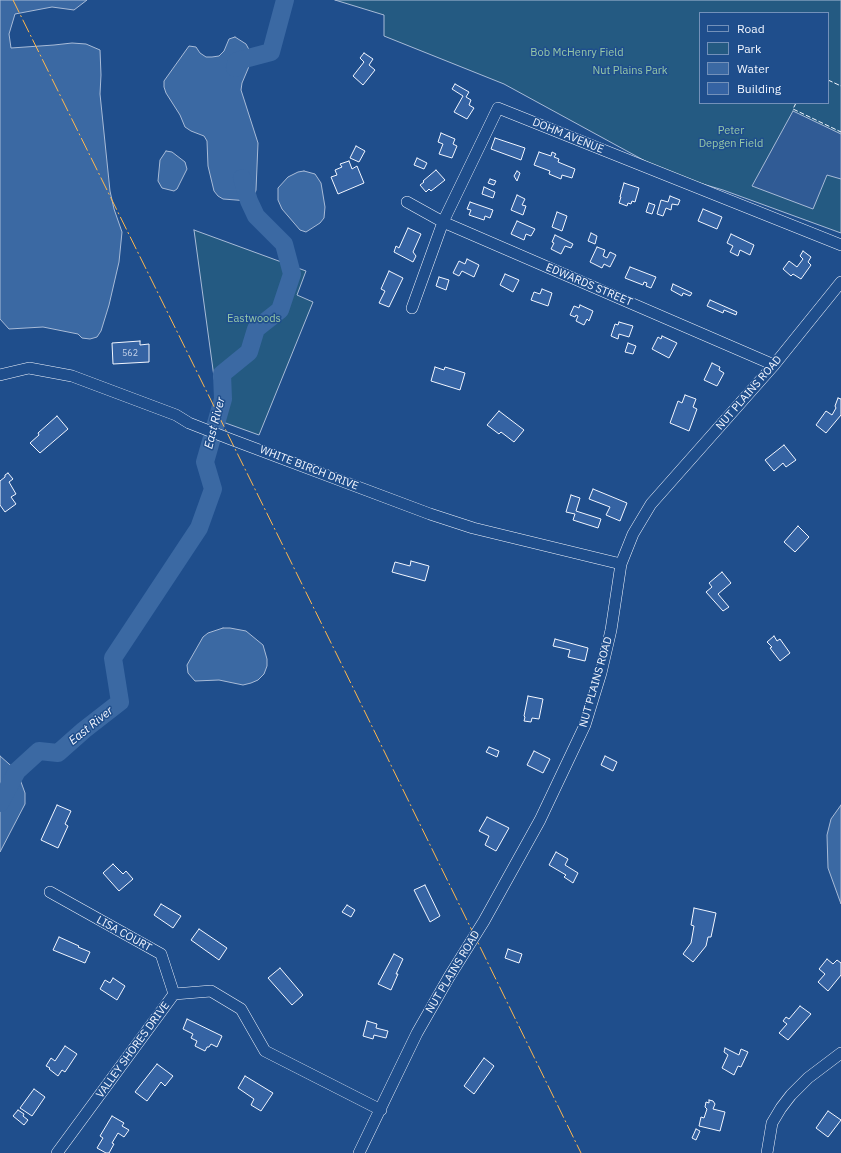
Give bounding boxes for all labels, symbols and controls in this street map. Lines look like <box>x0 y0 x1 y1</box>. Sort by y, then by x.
legend <box>699 12 829 104</box>
text: Road <box>737 21 765 36</box>
text: Park <box>737 41 761 56</box>
park label: Bob McHenry Field <box>530 46 624 60</box>
text: Water <box>737 61 769 76</box>
park label: Nut Plains Park <box>592 64 668 78</box>
text: Building <box>737 81 781 96</box>
street label: DOHM AVENUE <box>530 116 606 156</box>
park label: Peter Depgen Field <box>699 124 763 150</box>
street label: EDWARDS STREET <box>544 261 634 309</box>
park label: Eastwoods <box>227 312 281 326</box>
house number: 562 <box>122 348 138 358</box>
street label: NUT PLAINS ROAD <box>713 353 785 433</box>
water label: East River <box>202 396 228 450</box>
street label: WHITE BIRCH DRIVE <box>258 443 360 493</box>
street label: NUT PLAINS ROAD <box>577 635 615 729</box>
water label: East River <box>66 704 116 748</box>
street label: LISA COURT <box>94 913 154 955</box>
street label: NUT PLAINS ROAD <box>423 928 483 1016</box>
street label: VALLEY SHORES DRIVE <box>94 999 172 1101</box>

